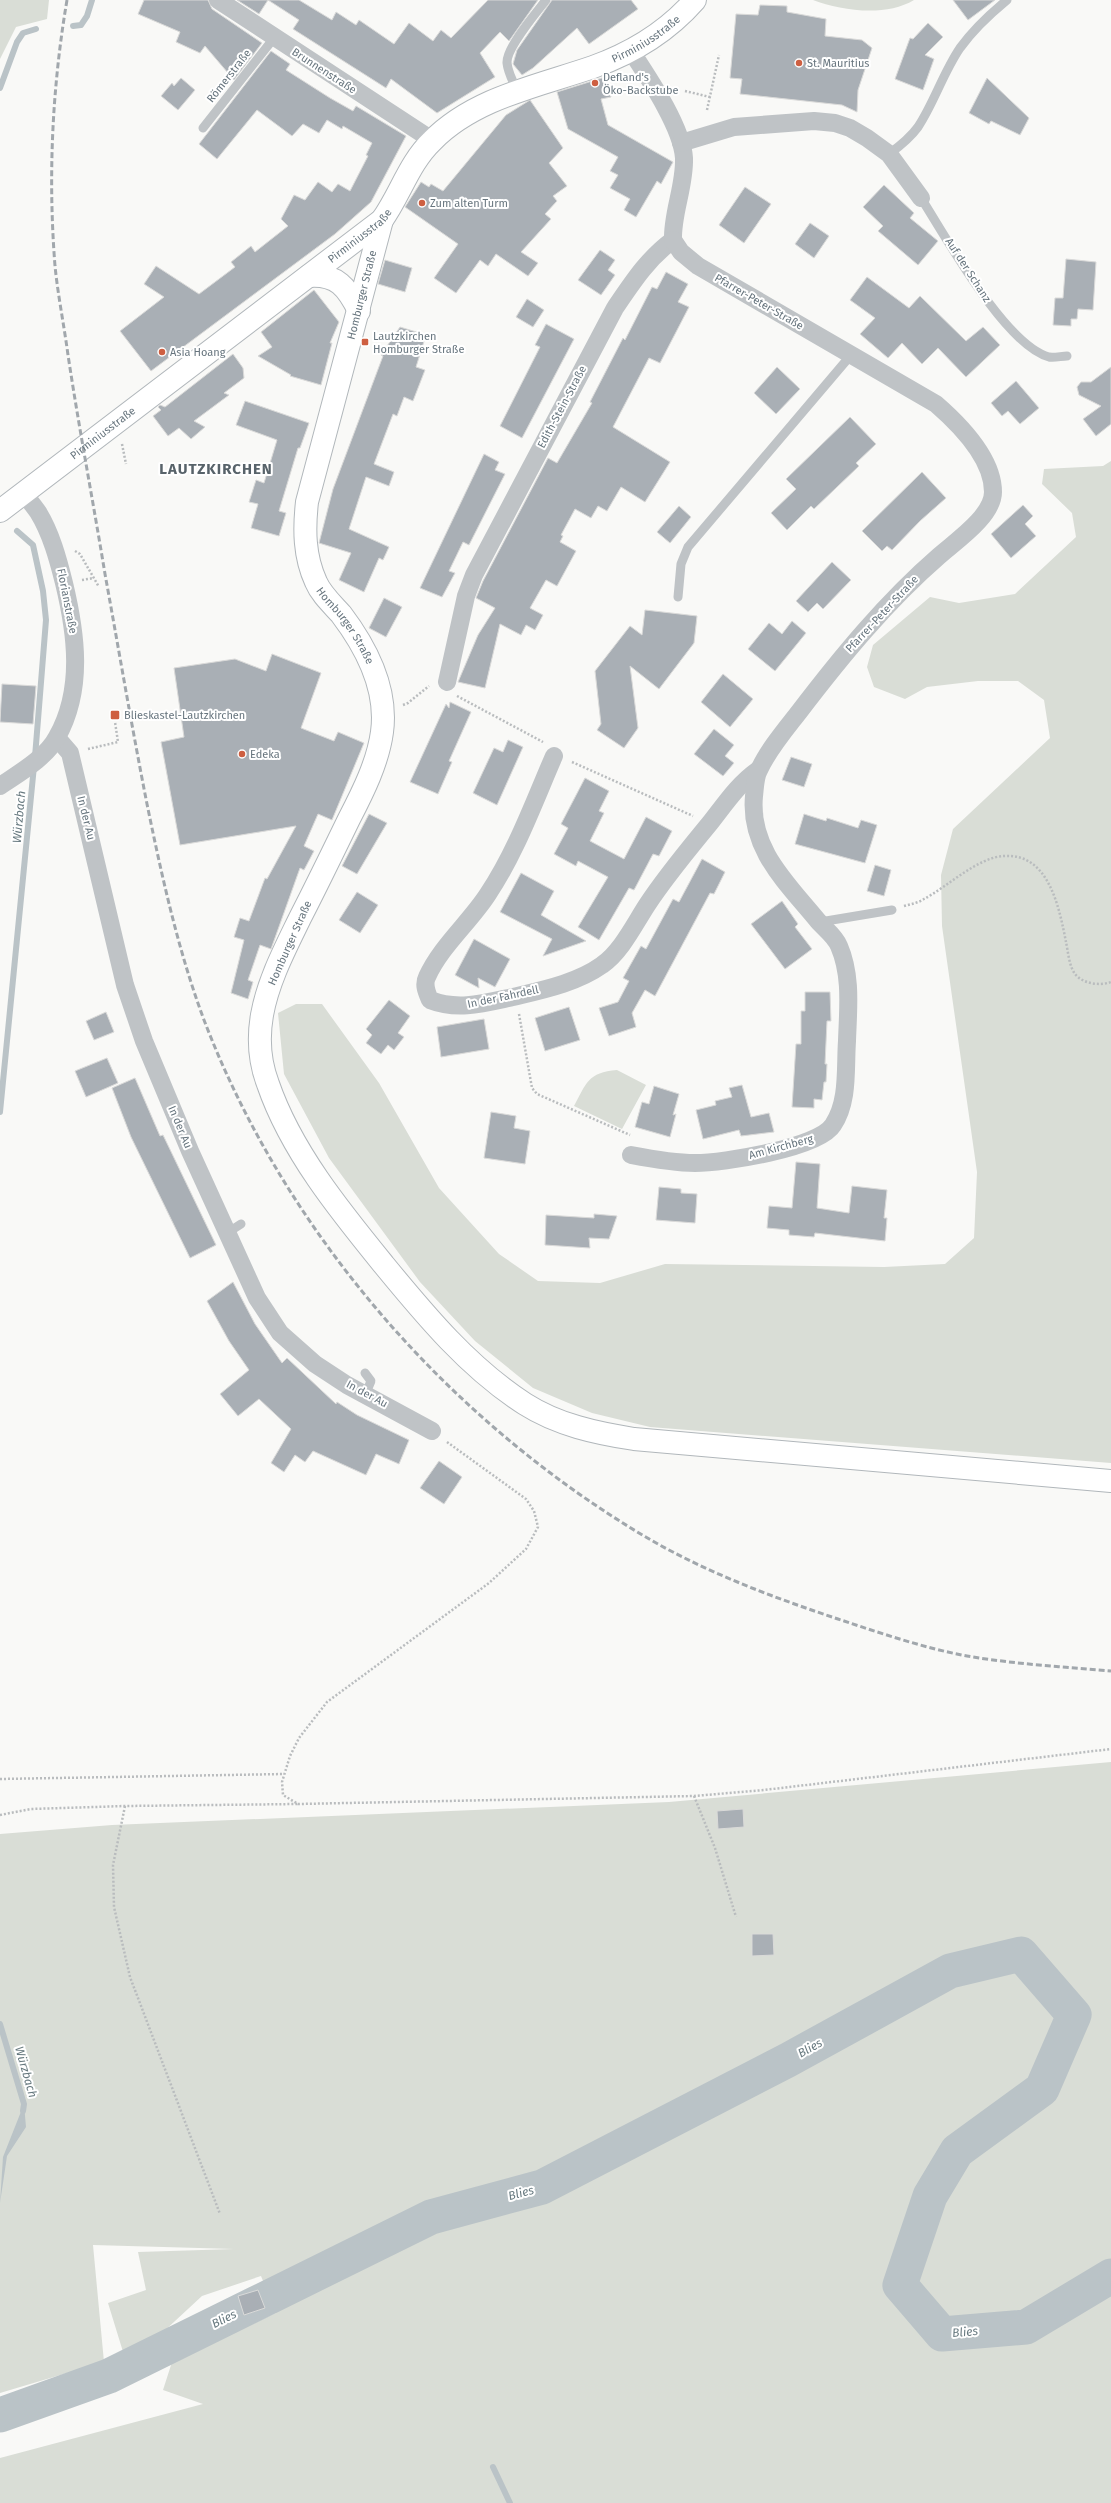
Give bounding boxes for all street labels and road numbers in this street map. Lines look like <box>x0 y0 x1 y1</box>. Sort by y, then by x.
street label: Pirminiusstraße <box>609 12 683 65</box>
street label: Brunnenstraße <box>289 45 359 97</box>
street label: Römerstraße <box>204 47 254 105</box>
street label: Pirminiusstraße <box>325 206 394 266</box>
street label: Auf der Schanz <box>942 235 994 305</box>
street label: Homburger Straße <box>345 249 379 341</box>
street label: Pfarrer-Peter-Straße <box>712 271 806 333</box>
street label: Edith-Stein-Straße <box>535 364 589 450</box>
street label: Pirminiusstraße <box>67 404 138 462</box>
street label: Florianstraße <box>54 567 80 635</box>
street label: Pfarrer-Peter-Straße <box>843 573 921 655</box>
street label: Homburger Straße <box>314 585 377 666</box>
street label: In der Au <box>74 795 98 841</box>
street label: Homburger Straße <box>265 899 315 987</box>
street label: In der Fahrdell <box>466 983 540 1011</box>
street label: In der Au <box>165 1104 195 1150</box>
street label: Am Kirchberg <box>747 1132 815 1162</box>
street label: In der Au <box>344 1378 390 1410</box>

